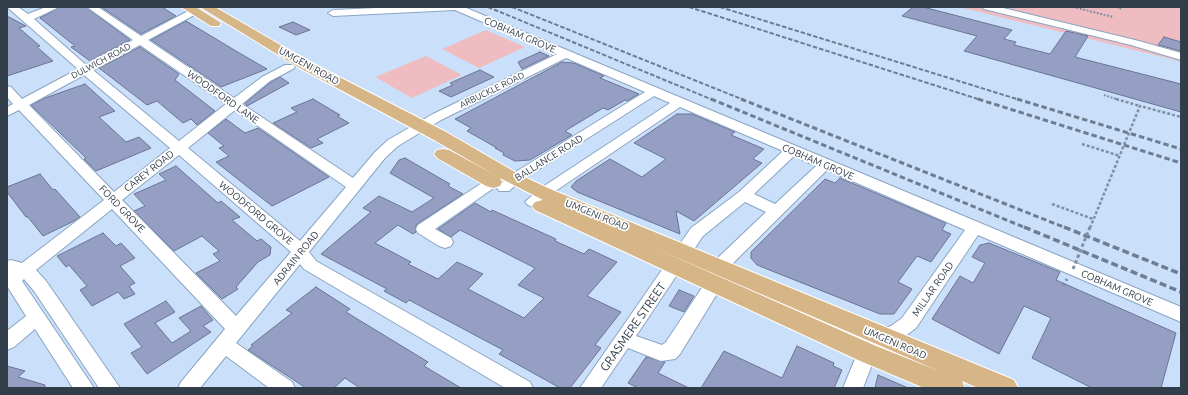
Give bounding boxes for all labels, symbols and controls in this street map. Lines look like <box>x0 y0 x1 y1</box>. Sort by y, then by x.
street label: COBHAM GROVE <box>482 14 558 56</box>
street label: DULWICH ROAD <box>69 41 133 81</box>
street label: UMGENI ROAD <box>277 44 341 88</box>
street label: WOODFORD LANE <box>185 68 261 126</box>
street label: ARBUCKLE ROAD <box>458 70 526 110</box>
street label: BALLANCE ROAD <box>513 132 585 184</box>
street label: COBHAM GROVE <box>780 141 856 183</box>
street label: CAREY ROAD <box>122 148 176 194</box>
street label: WOODFORD GROVE <box>217 179 295 247</box>
street label: FORD GROVE <box>96 183 148 235</box>
street label: UMGENI ROAD <box>564 197 630 233</box>
street label: ADRAIN ROAD <box>271 229 321 287</box>
street label: MILLAR ROAD <box>910 259 956 319</box>
street label: COBHAM GROVE <box>1079 267 1155 309</box>
street label: GRASMERE STREET <box>597 280 669 374</box>
street label: UMGENI ROAD <box>862 324 928 362</box>

